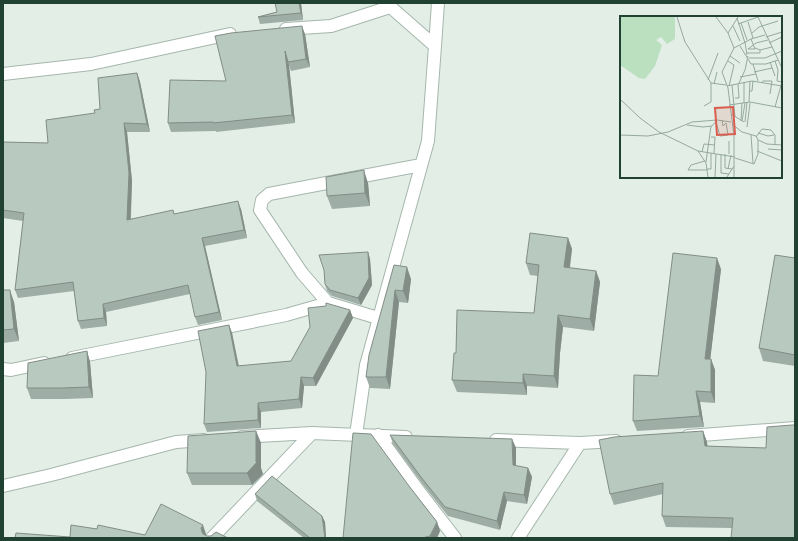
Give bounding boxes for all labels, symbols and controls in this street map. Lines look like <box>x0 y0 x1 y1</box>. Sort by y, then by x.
inset map <box>620 16 782 178</box>

